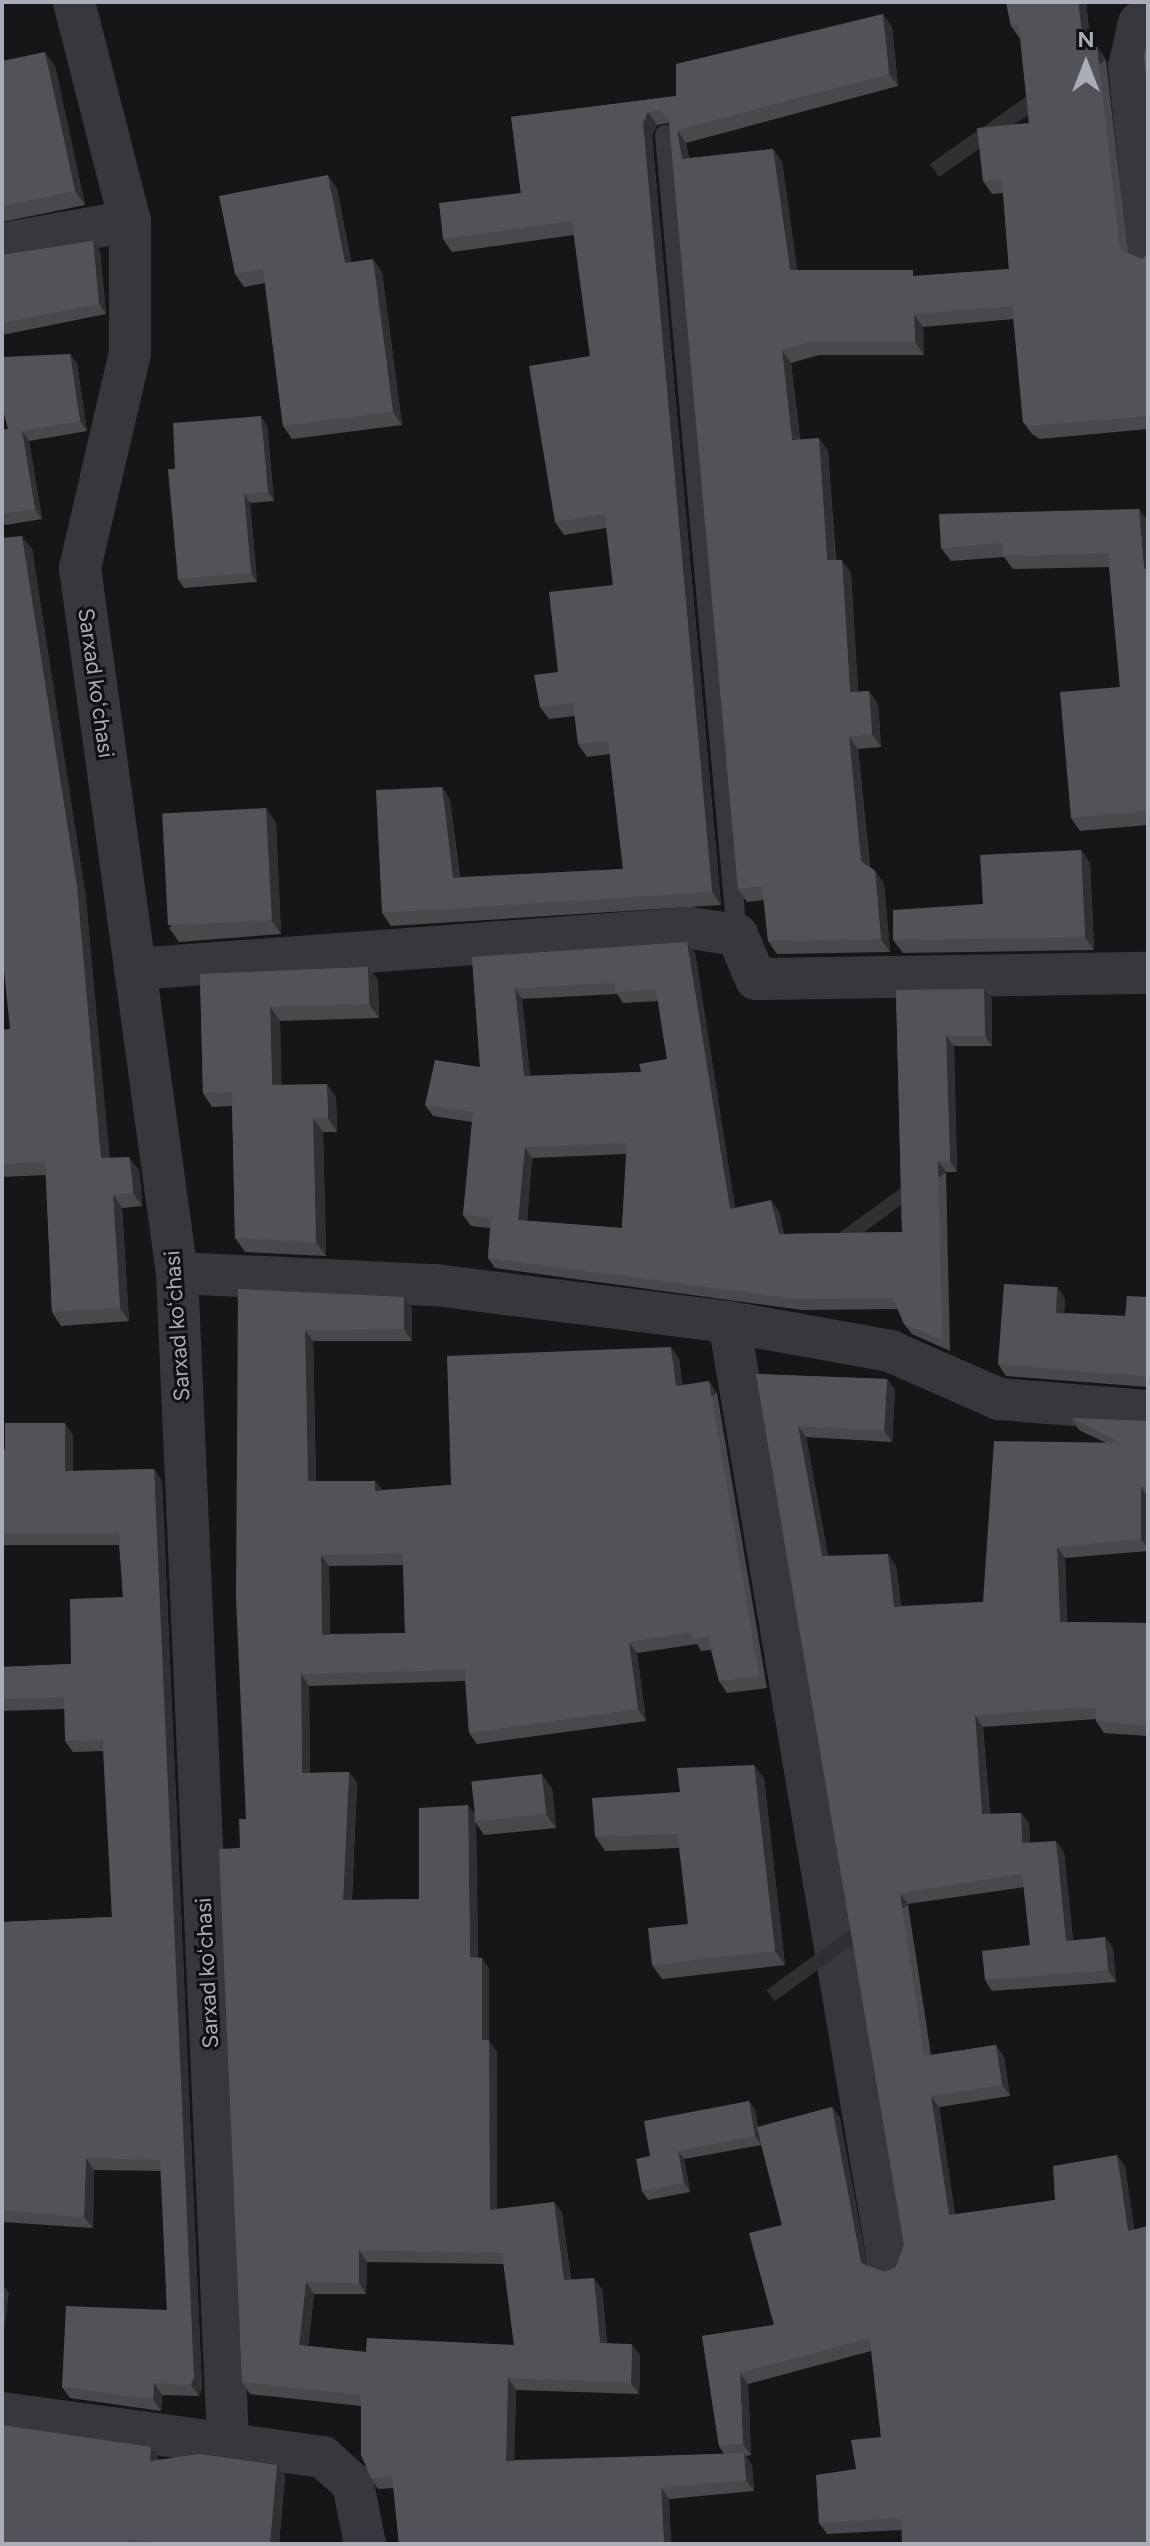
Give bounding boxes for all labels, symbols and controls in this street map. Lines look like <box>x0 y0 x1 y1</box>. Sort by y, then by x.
north arrow <box>1046 24 1126 104</box>
text: N <box>1077 26 1095 53</box>
street label: Sarxad koʻchasi <box>72 606 120 760</box>
street label: Sarxad koʻchasi <box>159 1250 195 1402</box>
street label: Sarxad koʻchasi <box>190 1897 224 2049</box>

